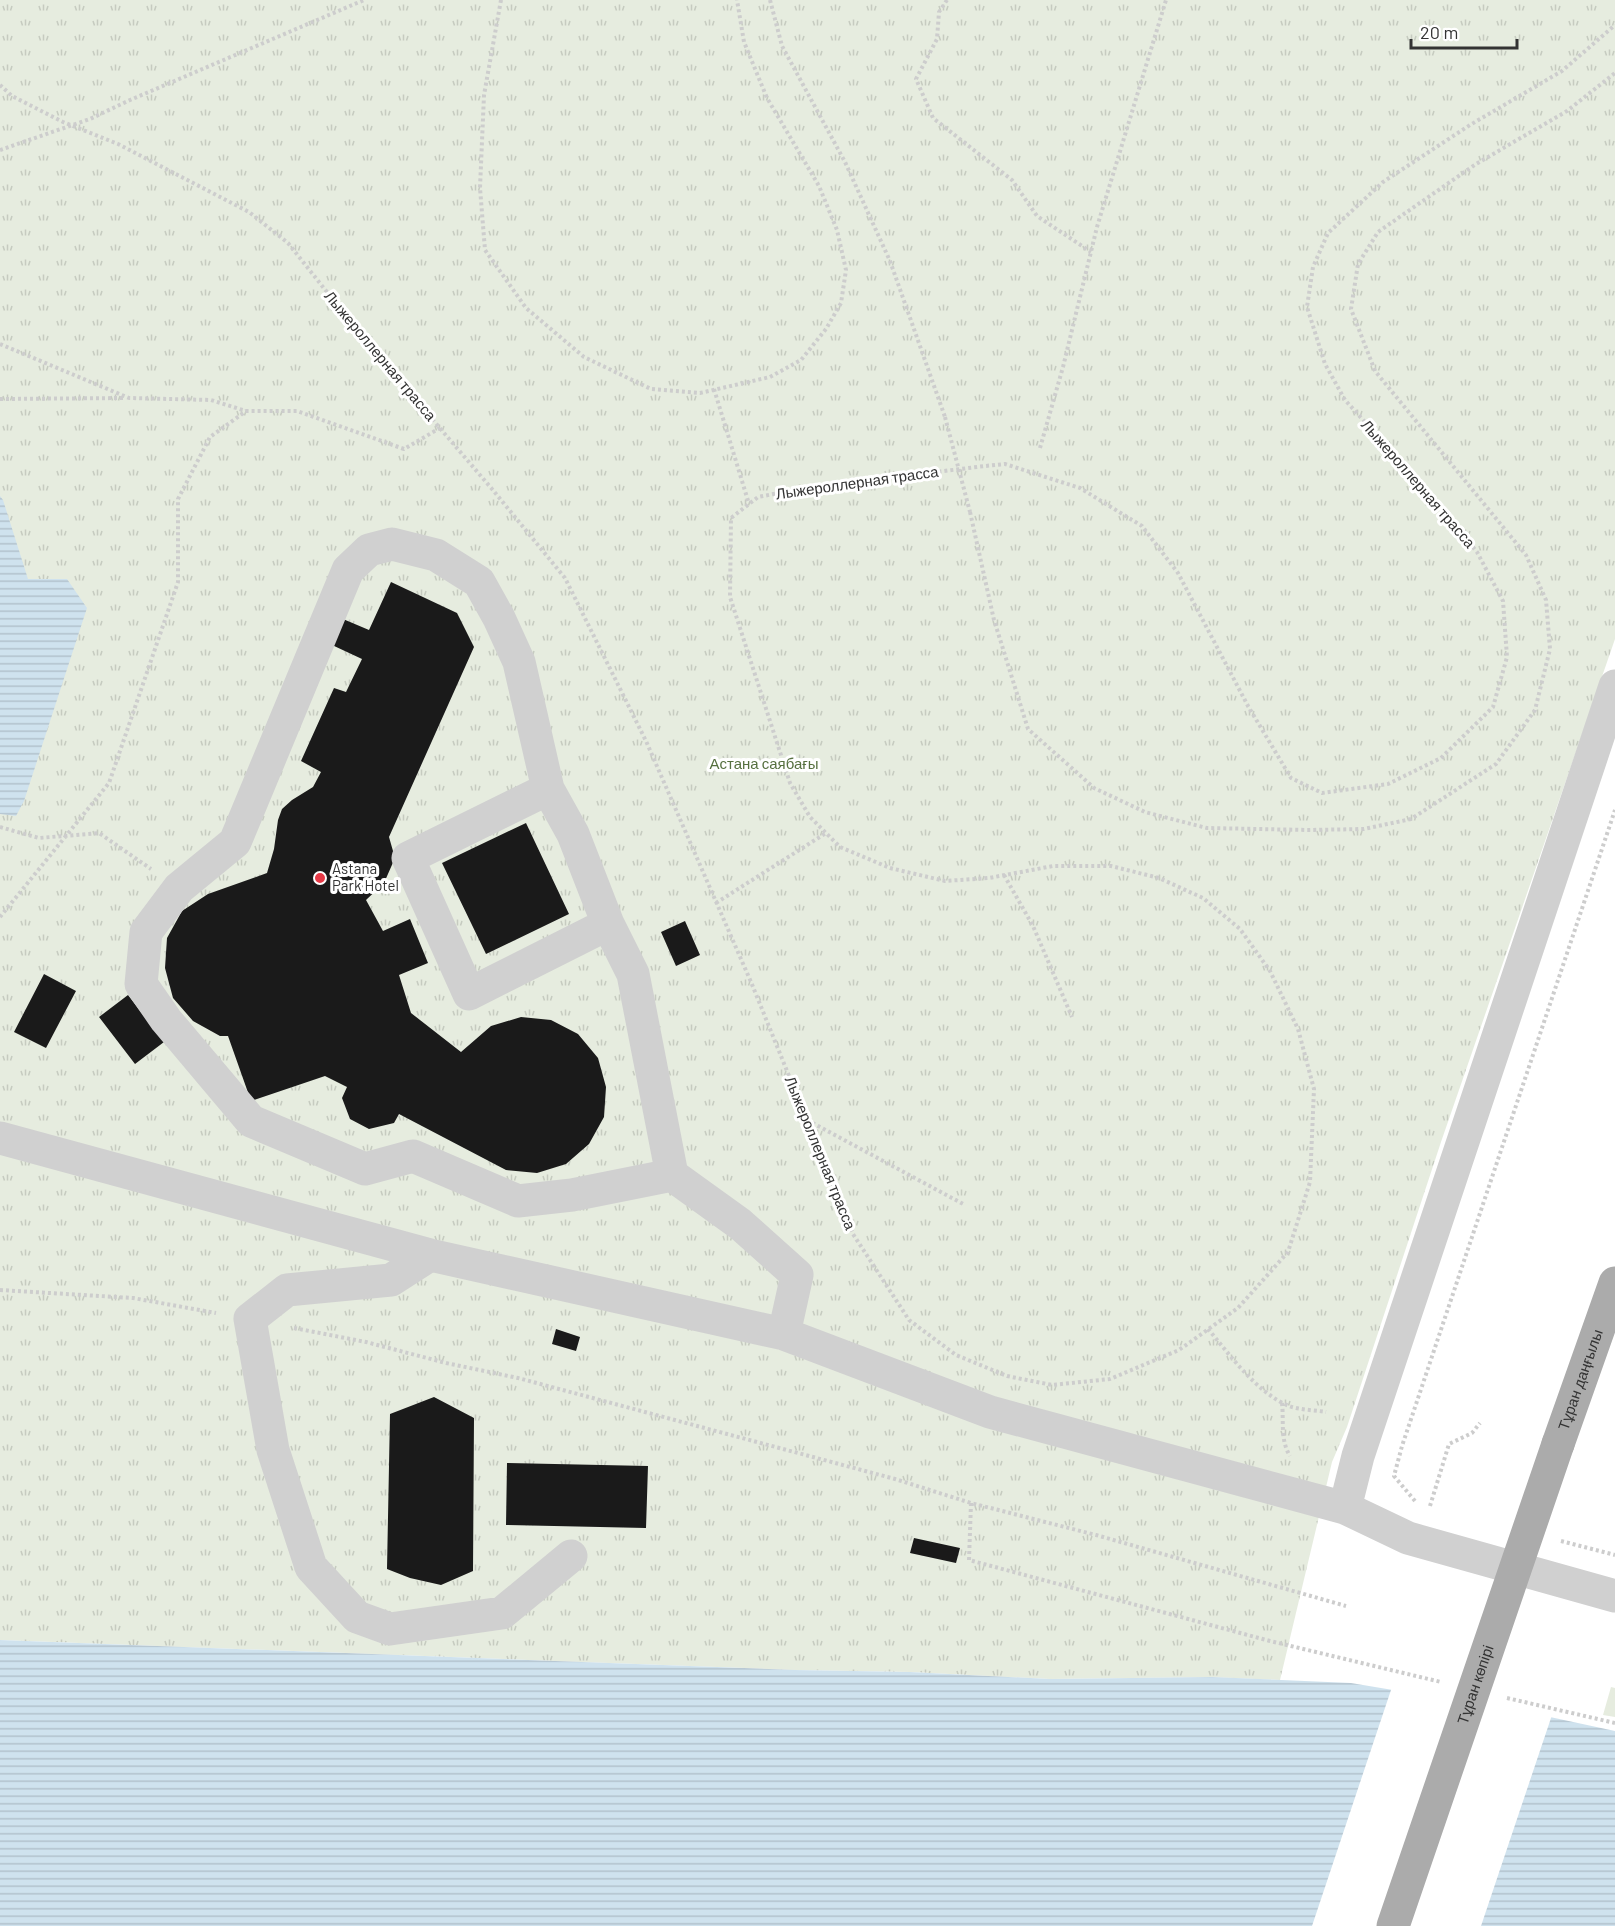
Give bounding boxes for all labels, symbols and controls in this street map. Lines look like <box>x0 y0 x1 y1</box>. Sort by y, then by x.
scale bar <box>1411 12 1518 50</box>
text: 20 m <box>1420 21 1458 43</box>
street label: Лыжероллерная трасса <box>321 287 441 425</box>
street label: Лыжероллерная трасса <box>1358 415 1480 552</box>
street label: Лыжероллерная трасса <box>774 462 940 502</box>
park label: Астана саябағы <box>710 754 818 772</box>
place label: Astana Park Hotel <box>332 859 399 894</box>
marker: Astana Park Hotel <box>313 871 327 885</box>
street label: Лыжероллерная трасса <box>782 1073 860 1233</box>
street label: Тұран даңғылы <box>1554 1327 1606 1432</box>
street label: Тұран көпірі <box>1453 1642 1497 1726</box>

